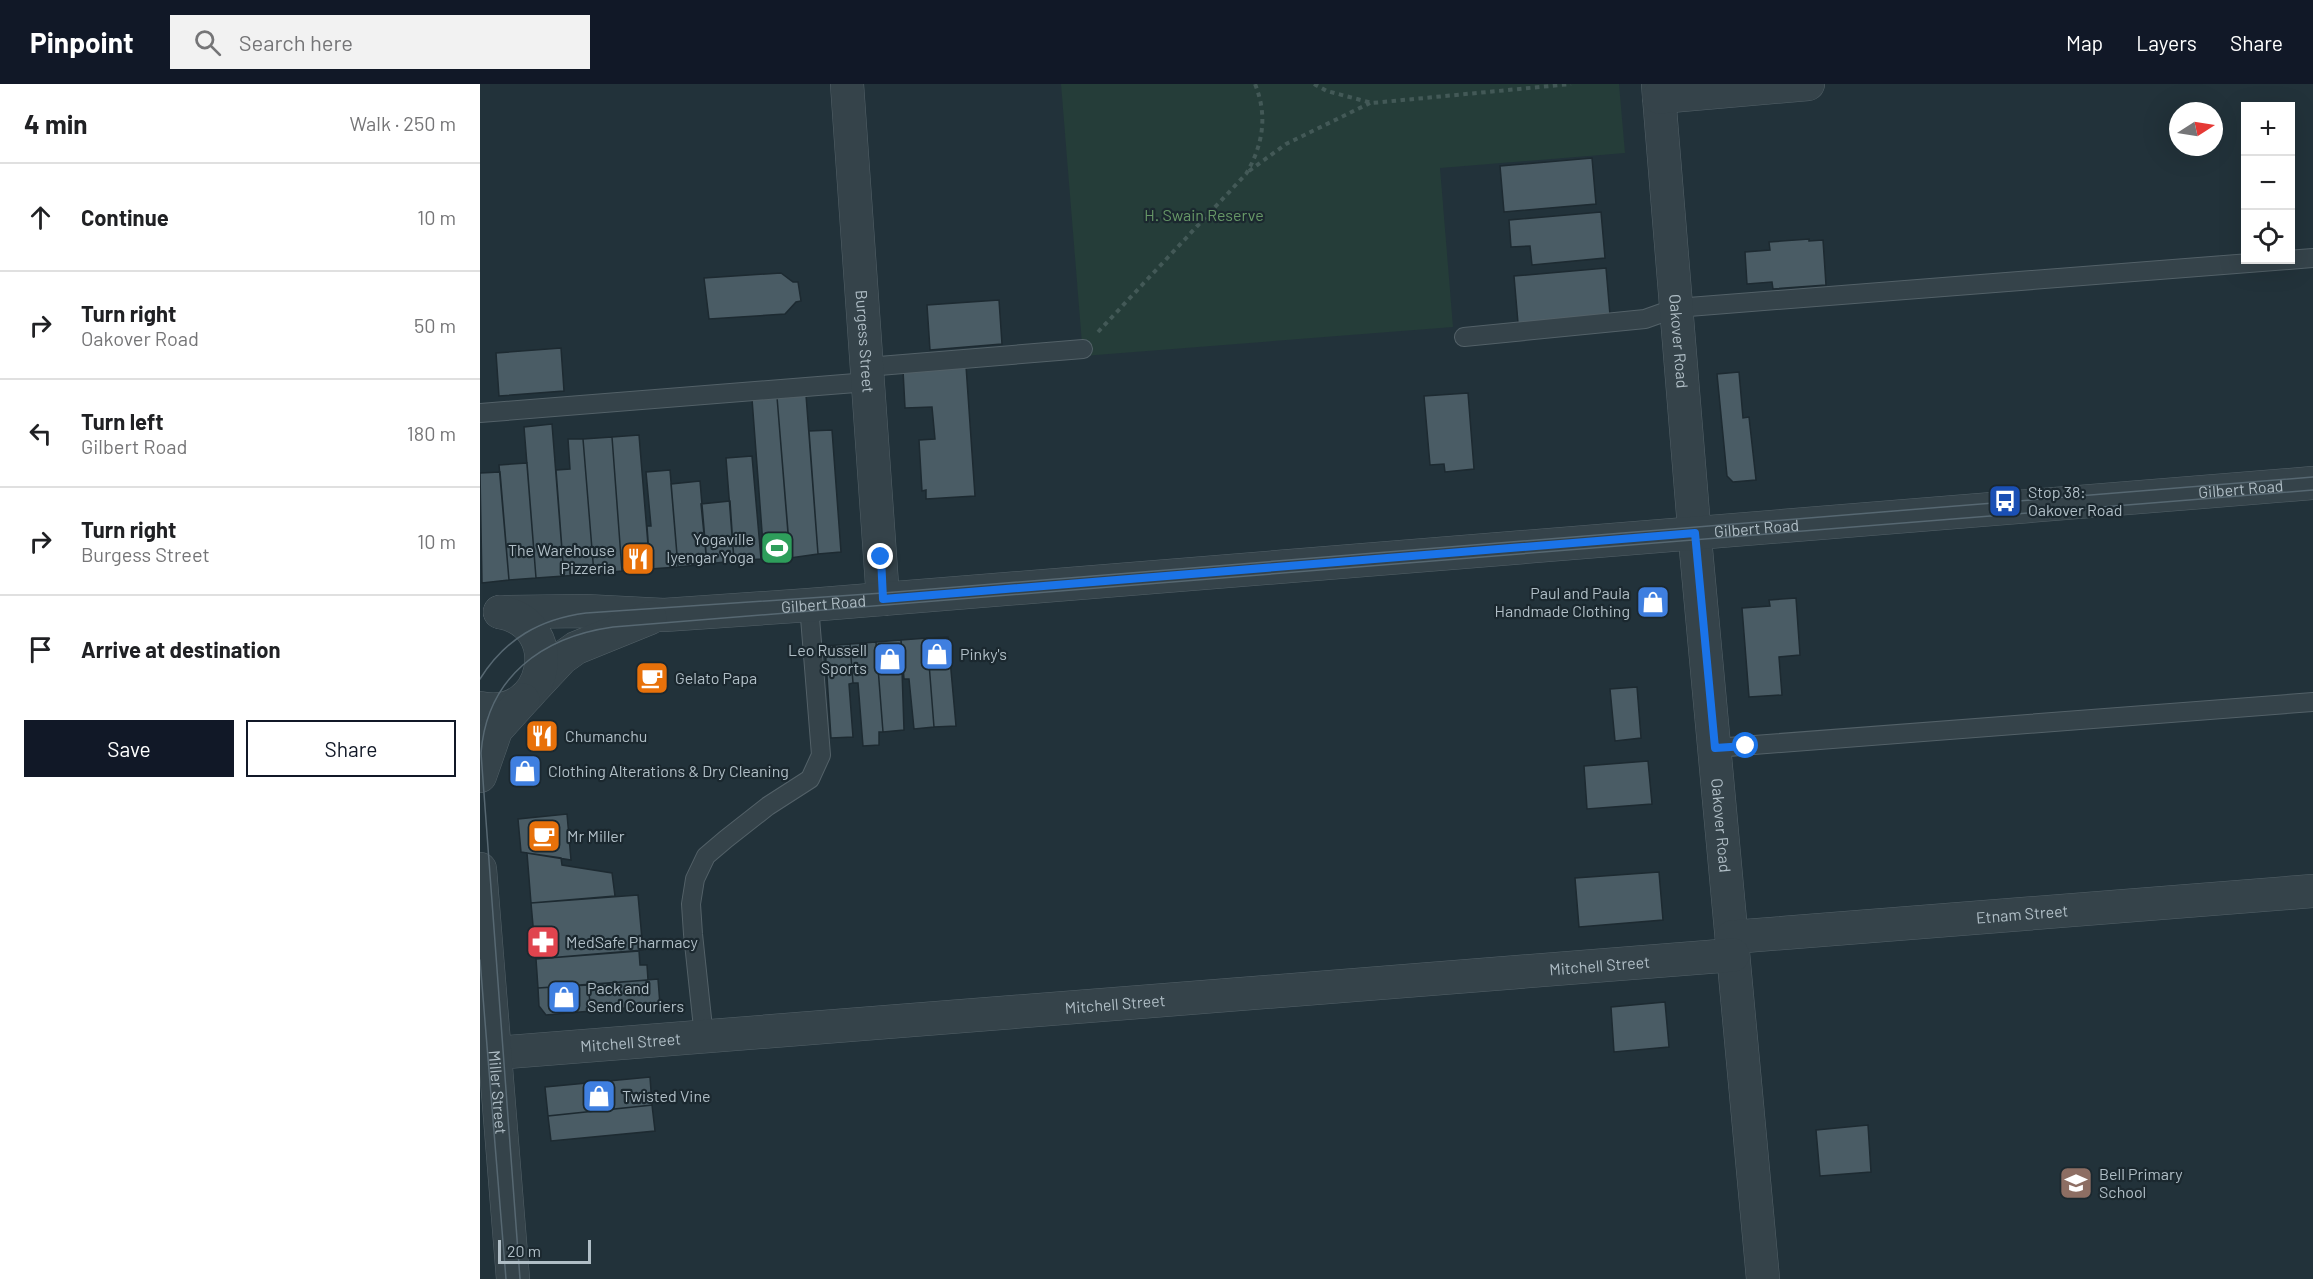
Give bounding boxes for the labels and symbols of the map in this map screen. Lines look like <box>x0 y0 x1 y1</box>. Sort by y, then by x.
north arrow <box>2169 102 2223 156</box>
park label: H. Swain Reserve <box>1144 205 1264 224</box>
street label: Burgess Street <box>852 289 879 393</box>
street label: Oakover Road <box>1666 293 1693 389</box>
street label: Gilbert Road <box>2198 475 2284 501</box>
place label: Stop 38: Oakover Road <box>2028 482 2122 519</box>
bus stop icon: Stop 38: Oakover Road <box>1987 483 2023 519</box>
street label: Gilbert Road <box>1713 515 1800 541</box>
place label: Yogaville Iyengar Yoga <box>666 529 754 566</box>
sports icon: Yogaville Iyengar Yoga <box>759 530 795 566</box>
place label: The Warehouse Pizzeria <box>508 540 615 577</box>
restaurant icon: The Warehouse Pizzeria <box>620 541 656 577</box>
route end <box>867 543 893 569</box>
place label: Paul and Paula Handmade Clothing <box>1495 583 1630 620</box>
shop icon: Paul and Paula Handmade Clothing <box>1635 584 1671 620</box>
street label: Gilbert Road <box>780 590 867 616</box>
shop icon: Pinky's <box>919 636 955 672</box>
place label: Leo Russell Sports <box>788 640 867 677</box>
shop icon: Leo Russell Sports <box>872 641 908 677</box>
place label: Pinky's <box>960 644 1007 663</box>
cafe icon: Gelato Papa <box>634 660 670 696</box>
place label: Gelato Papa <box>675 668 757 687</box>
restaurant icon: Chumanchu <box>524 718 560 754</box>
place label: Chumanchu <box>565 726 647 745</box>
route start <box>1732 732 1758 758</box>
shop icon: Clothing Alterations & Dry Cleaning <box>507 753 543 789</box>
place label: Clothing Alterations & Dry Cleaning <box>548 761 789 780</box>
street label: Oakover Road <box>1708 777 1736 873</box>
cafe icon: Mr Miller <box>526 818 562 854</box>
place label: Mr Miller <box>567 826 625 845</box>
street label: Etnam Street <box>1975 900 2069 927</box>
pharmacy icon: MedSafe Pharmacy <box>525 924 561 960</box>
place label: MedSafe Pharmacy <box>566 932 699 951</box>
street label: Mitchell Street <box>1549 952 1651 979</box>
place label: Pack and Send Couriers <box>587 978 684 1015</box>
shop icon: Pack and Send Couriers <box>546 979 582 1015</box>
street label: Mitchell Street <box>1064 990 1166 1017</box>
street label: Mitchell Street <box>580 1028 682 1055</box>
street label: Miller Street <box>486 1050 511 1135</box>
shop icon: Twisted Vine <box>581 1078 617 1114</box>
place label: Twisted Vine <box>622 1086 710 1105</box>
place label: Bell Primary School <box>2099 1164 2183 1201</box>
school or university icon: Bell Primary School <box>2058 1165 2094 1201</box>
scale bar <box>498 1237 591 1264</box>

